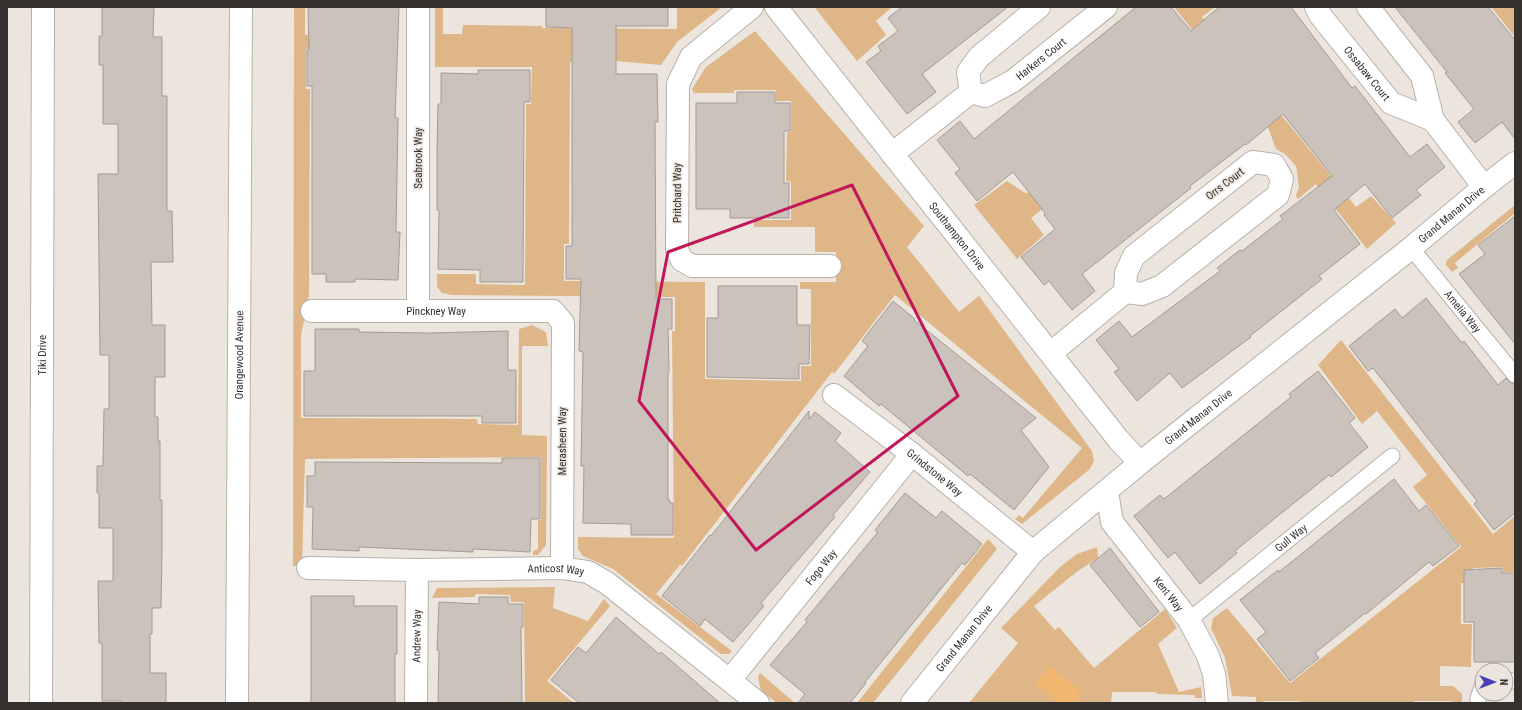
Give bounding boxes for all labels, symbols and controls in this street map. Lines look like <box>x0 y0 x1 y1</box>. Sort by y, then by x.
street label: Harkers Court <box>1013 35 1069 83</box>
street label: Ossabaw Court <box>1341 44 1393 103</box>
street label: Seabrook Way <box>412 127 425 189</box>
street label: Pritchard Way <box>671 163 684 223</box>
street label: Orrs Court <box>1203 165 1247 203</box>
street label: Grand Manan Drive <box>1415 183 1487 246</box>
street label: Southampton Drive <box>926 199 988 272</box>
street label: Amelia Way <box>1442 288 1484 335</box>
street label: Pinckney Way <box>406 305 466 318</box>
street label: Orangewood Avenue <box>232 311 246 399</box>
street label: Tiki Drive <box>35 335 49 375</box>
street label: Grand Manan Drive <box>1162 386 1234 447</box>
street label: Merasheen Way <box>556 406 569 475</box>
street label: Grindstone Way <box>904 446 965 499</box>
street label: Gull Way <box>1272 521 1310 554</box>
street label: Fogo Way <box>803 546 840 588</box>
street label: Anticost Way <box>527 561 586 578</box>
street label: Kent Way <box>1151 574 1186 614</box>
street label: Grand Manan Drive <box>933 602 995 674</box>
street label: Andrew Way <box>410 609 423 663</box>
north arrow <box>1474 662 1514 702</box>
text: N <box>1497 679 1510 686</box>

